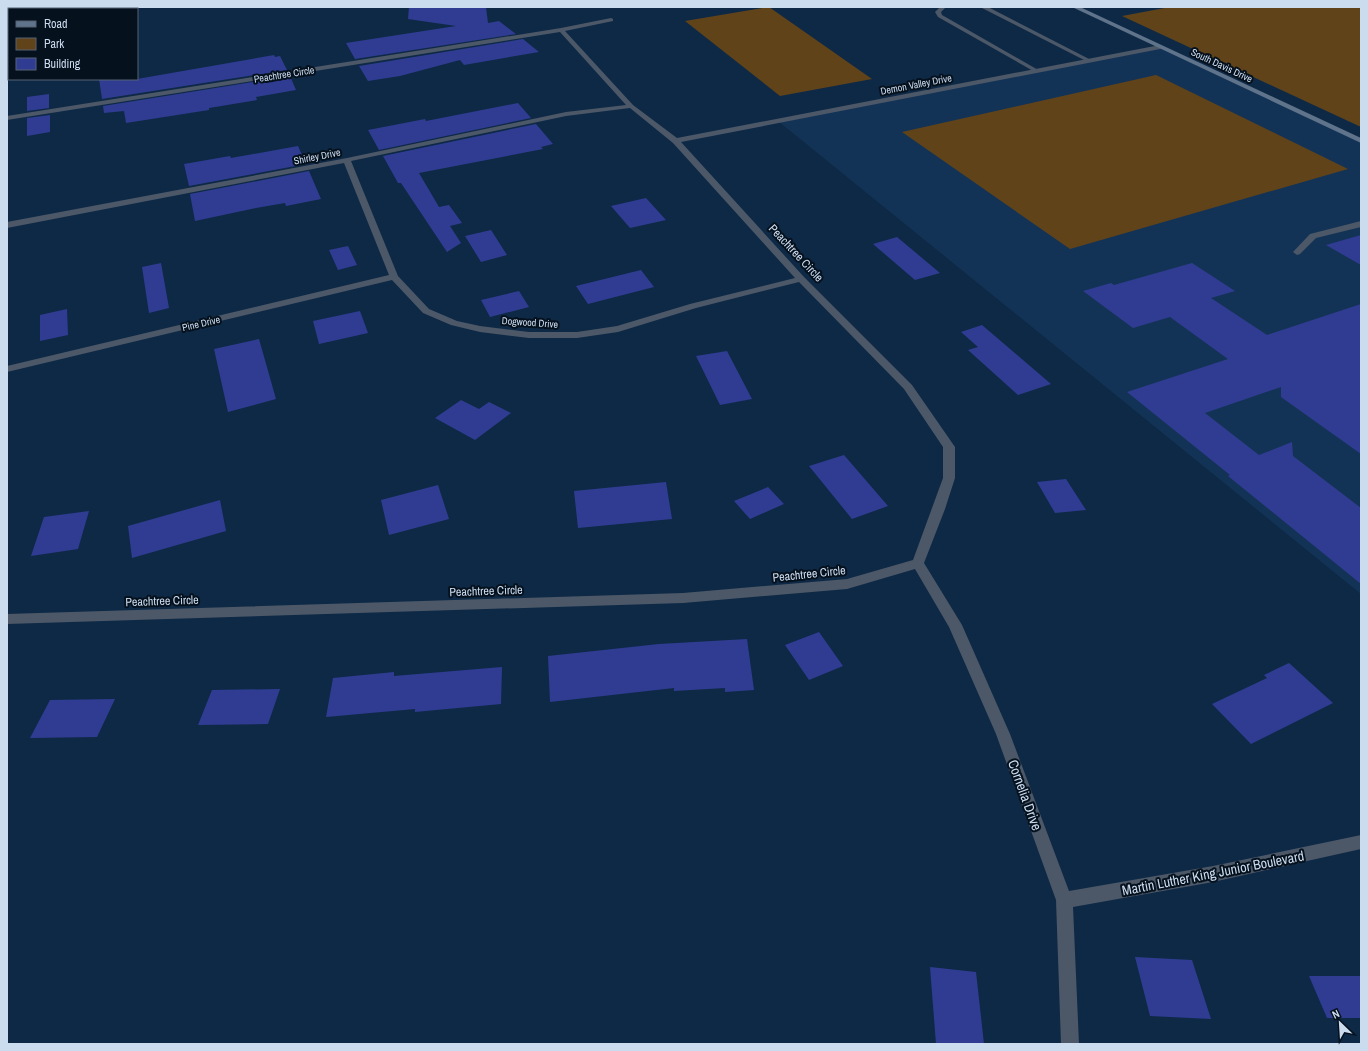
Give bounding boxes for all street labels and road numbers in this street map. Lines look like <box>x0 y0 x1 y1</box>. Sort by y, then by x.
street label: South Davis Drive <box>1189 46 1255 86</box>
street label: Peachtree Circle <box>253 63 316 86</box>
street label: Demon Valley Drive <box>879 71 953 98</box>
street label: Shirley Drive <box>293 146 342 167</box>
street label: Peachtree Circle <box>765 221 827 285</box>
street label: Pine Drive <box>181 313 222 334</box>
street label: Dogwood Drive <box>501 314 559 331</box>
street label: Peachtree Circle <box>772 562 846 586</box>
street label: Peachtree Circle <box>449 582 523 600</box>
street label: Peachtree Circle <box>125 592 199 610</box>
street label: Cornelia Drive <box>1004 757 1046 833</box>
street label: Martin Luther King Junior Boulevard <box>1120 847 1306 899</box>

